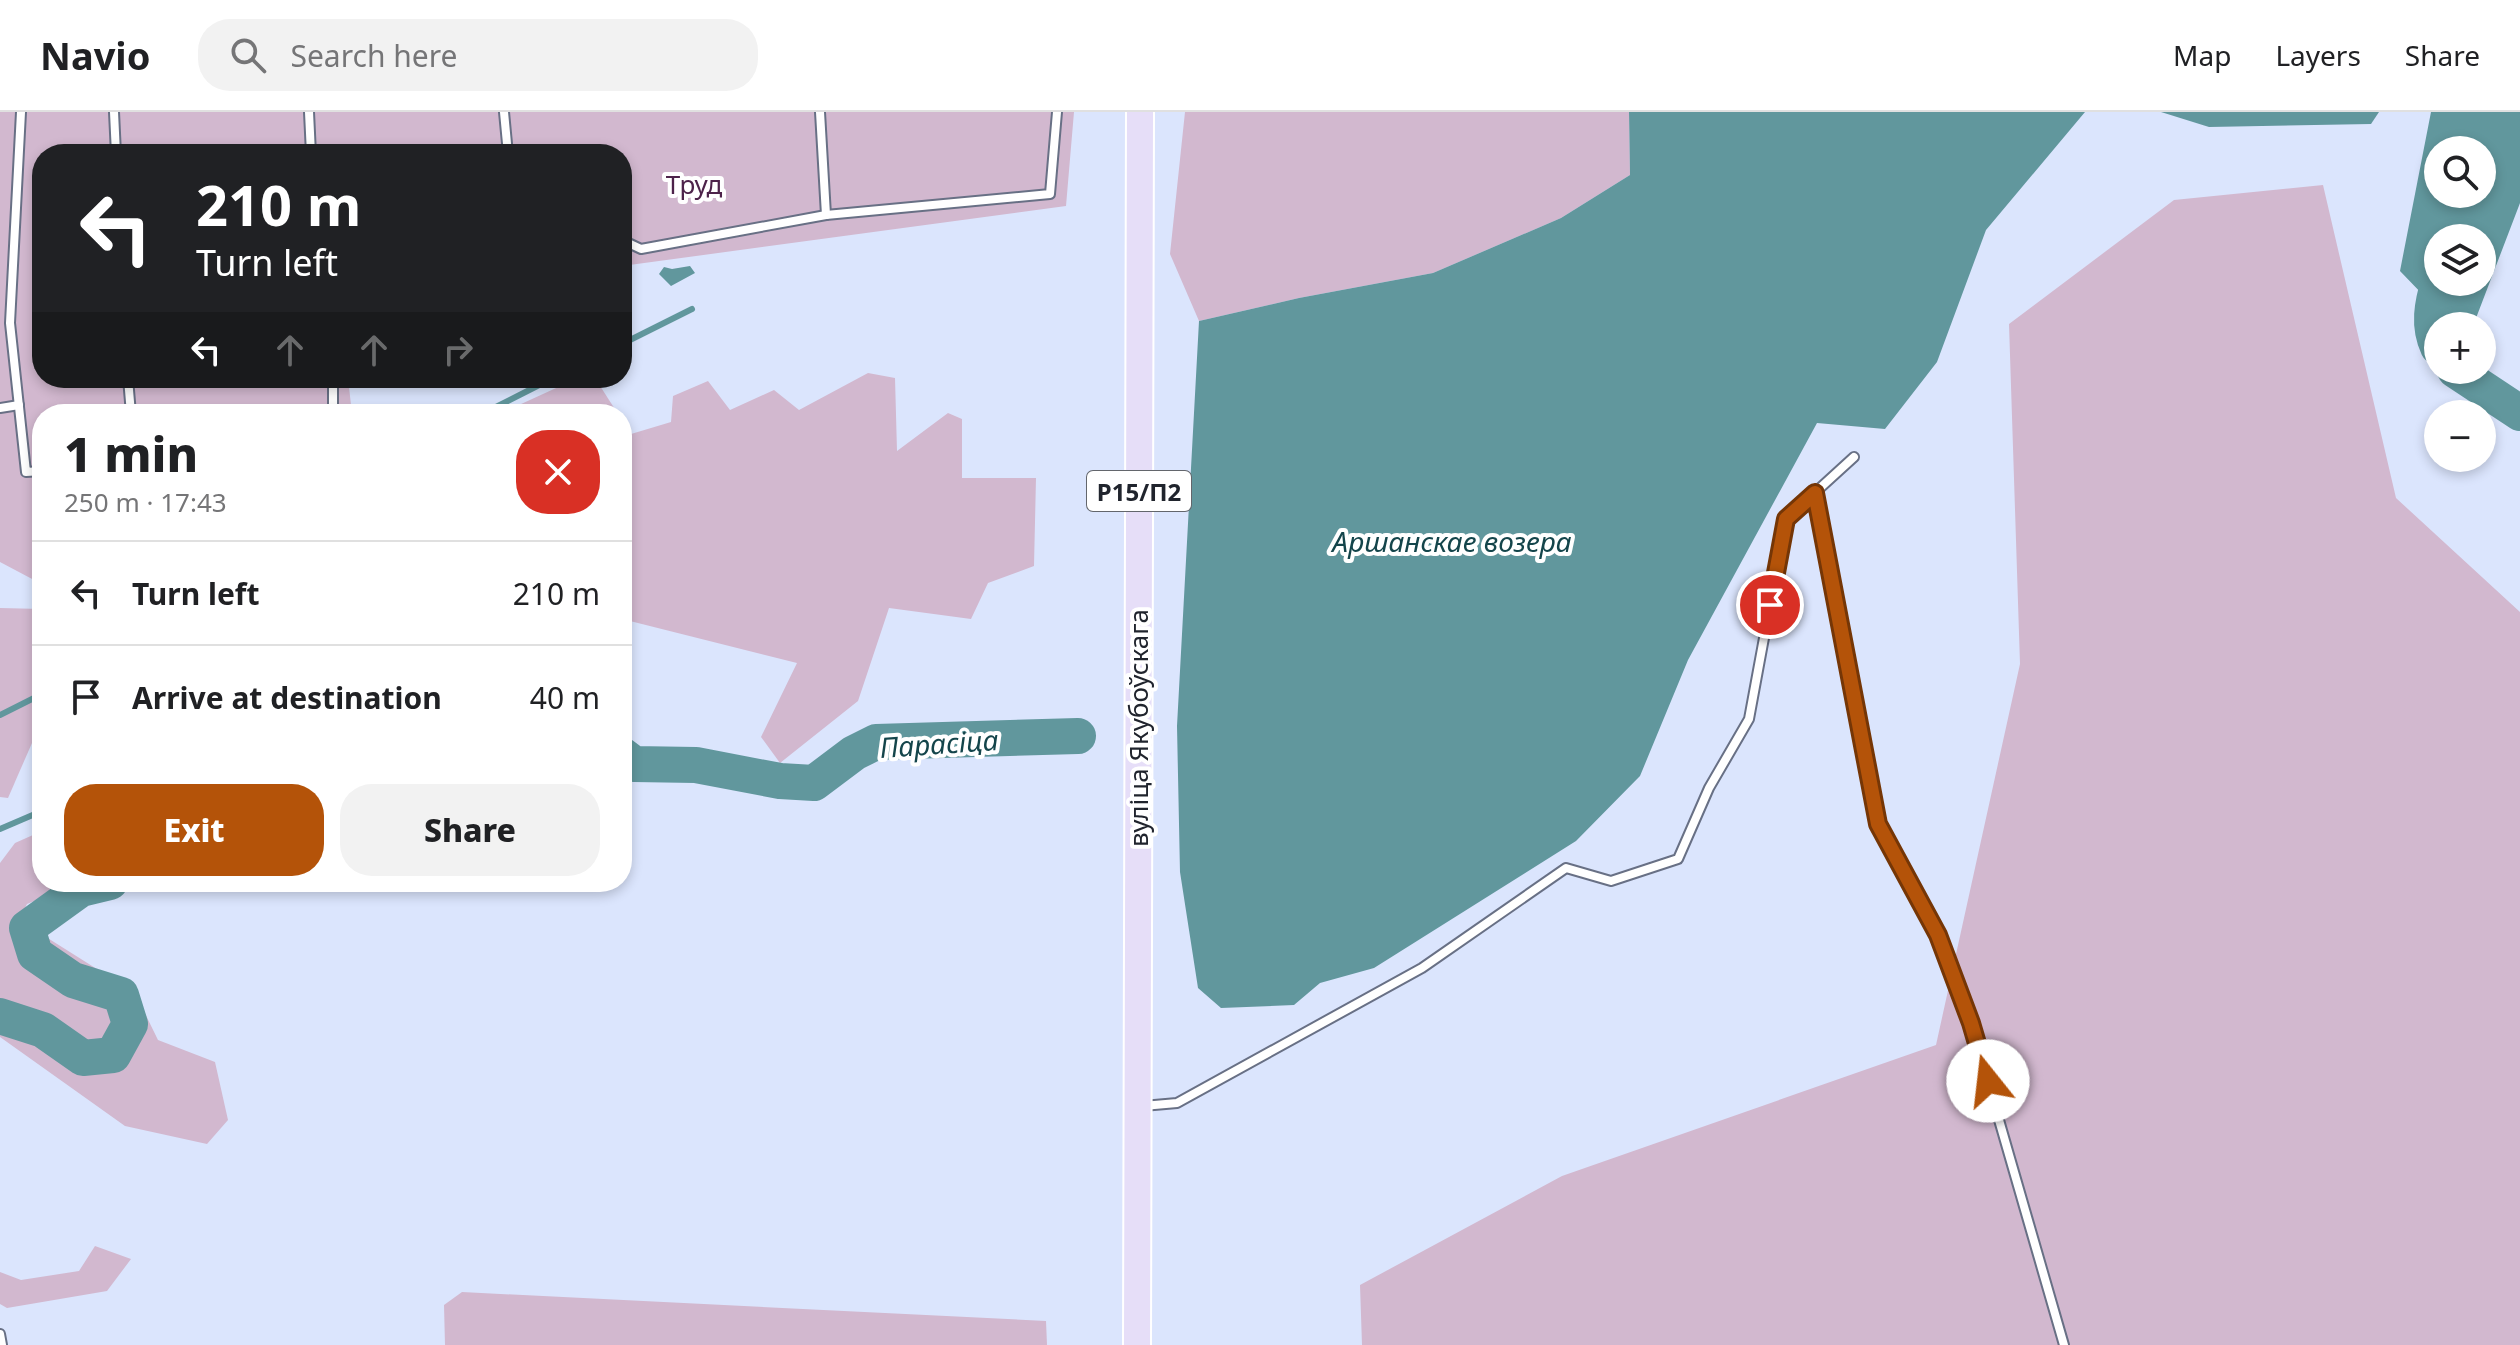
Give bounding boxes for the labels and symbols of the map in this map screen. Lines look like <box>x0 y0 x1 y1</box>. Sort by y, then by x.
park label: Труд <box>666 166 722 202</box>
road number: Р15/П2 <box>1087 471 1191 511</box>
water label: Аршанскае возера <box>1330 522 1572 560</box>
pin <box>1736 571 1804 639</box>
street label: вуліца Якубоўскага <box>1120 609 1156 847</box>
water label: Парасіца <box>878 720 1000 766</box>
position arrow <box>1946 1039 2030 1123</box>

